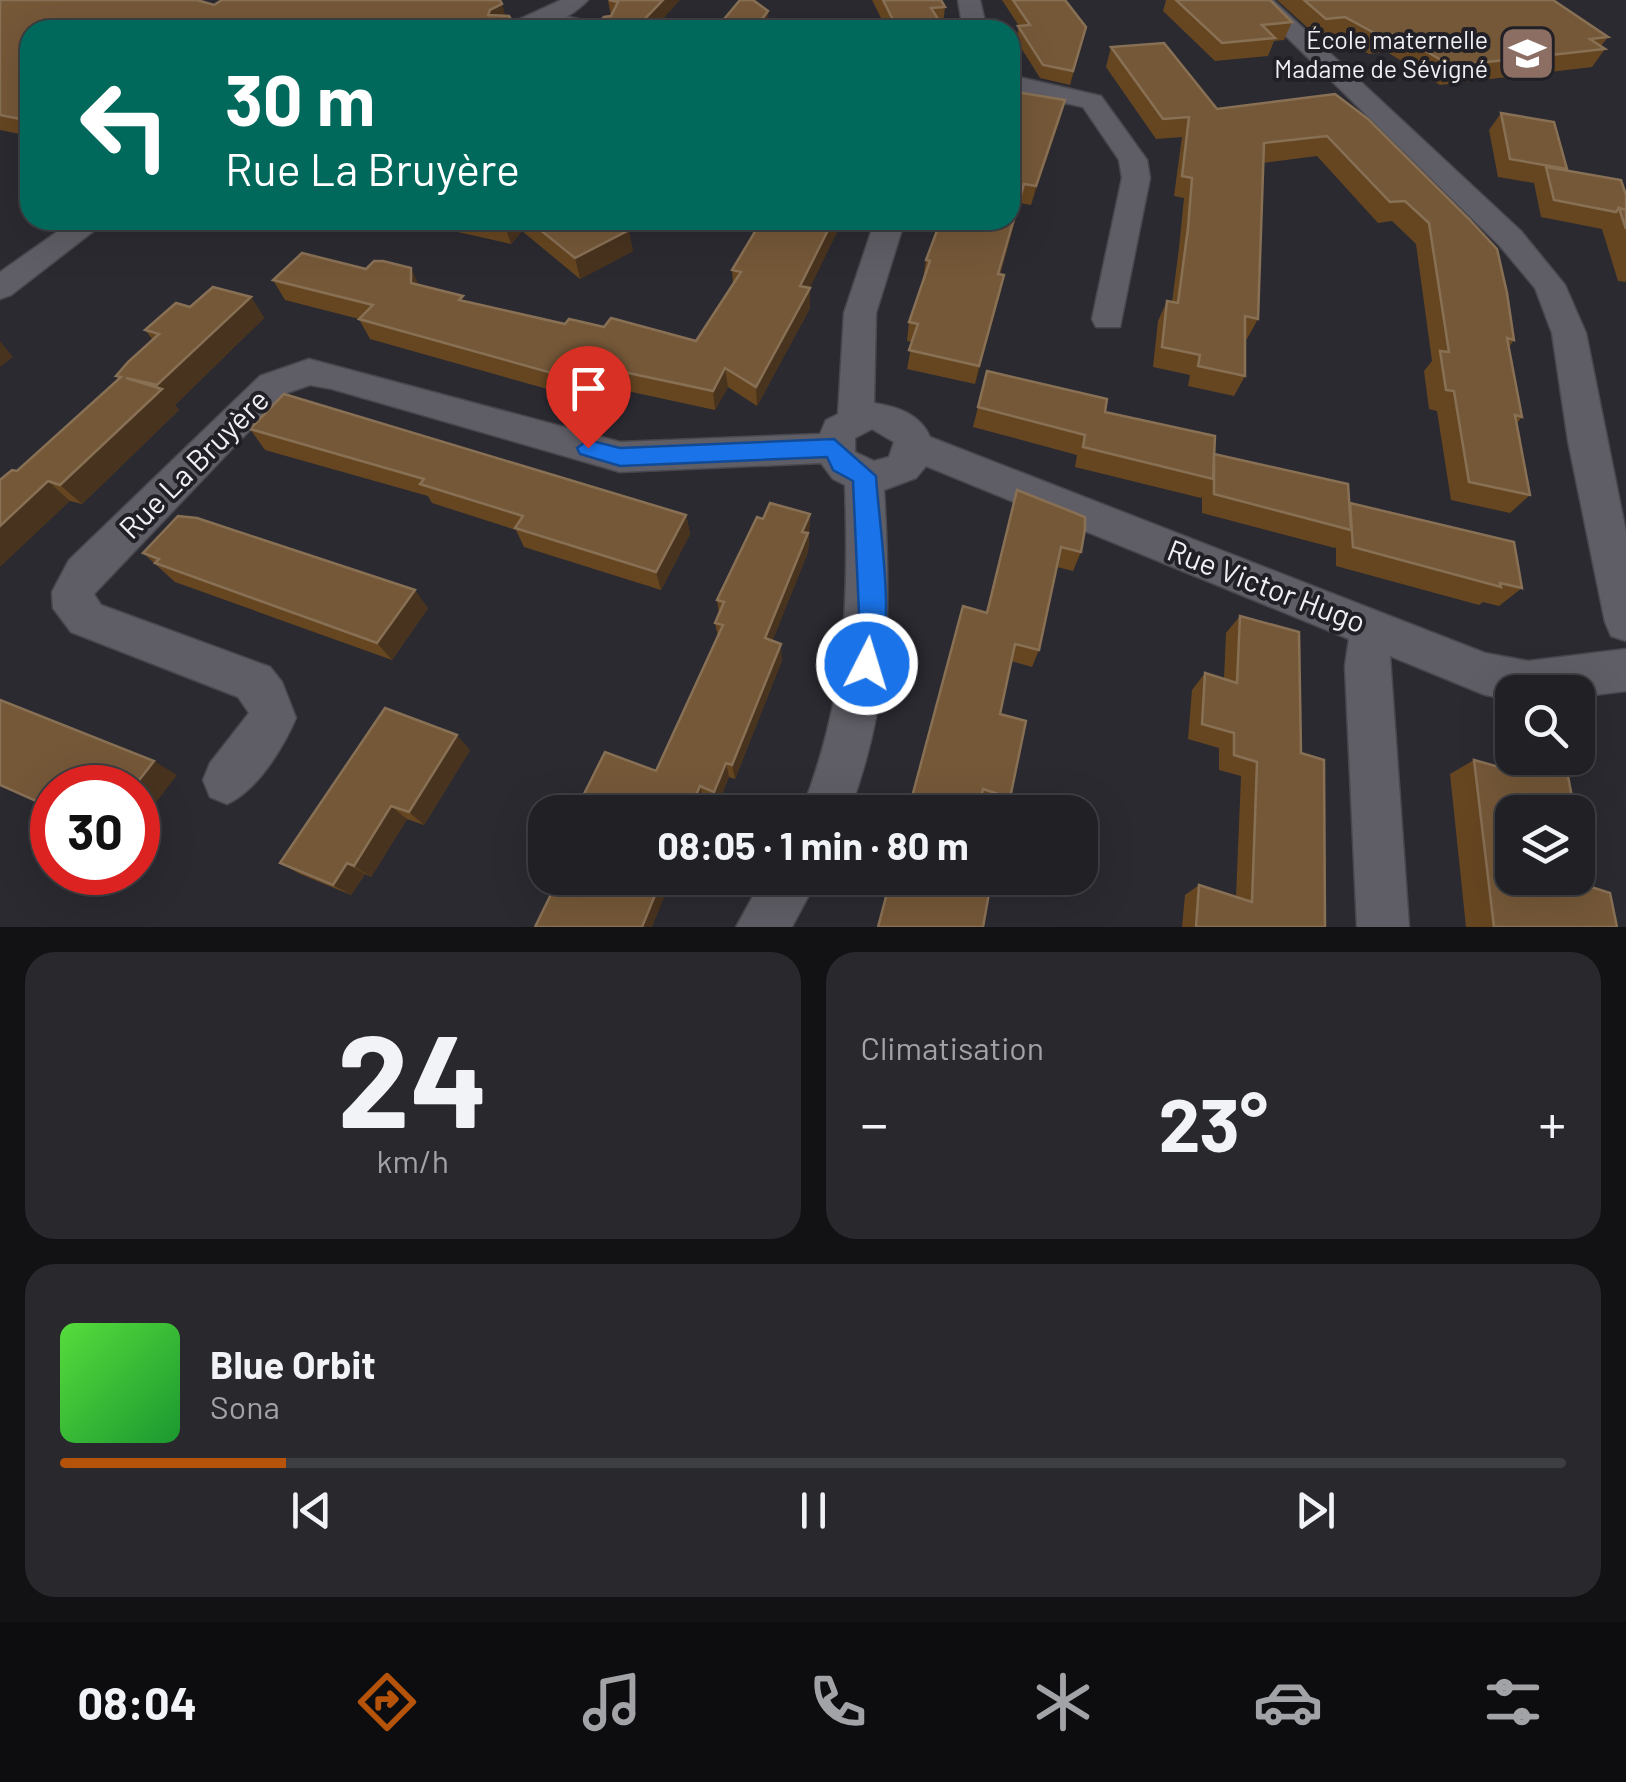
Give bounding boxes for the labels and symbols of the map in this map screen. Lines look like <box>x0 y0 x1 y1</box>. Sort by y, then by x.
school or university icon: École maternelle Madame de Sévigné <box>1497 23 1557 83</box>
place label: École maternelle Madame de Sévigné <box>1274 24 1488 83</box>
pin <box>546 346 631 449</box>
street label: Rue La Bruyère <box>111 381 275 545</box>
street label: Rue Victor Hugo <box>1163 531 1371 639</box>
position arrow <box>815 612 919 716</box>
speed limit sign: 30 <box>30 765 160 895</box>

